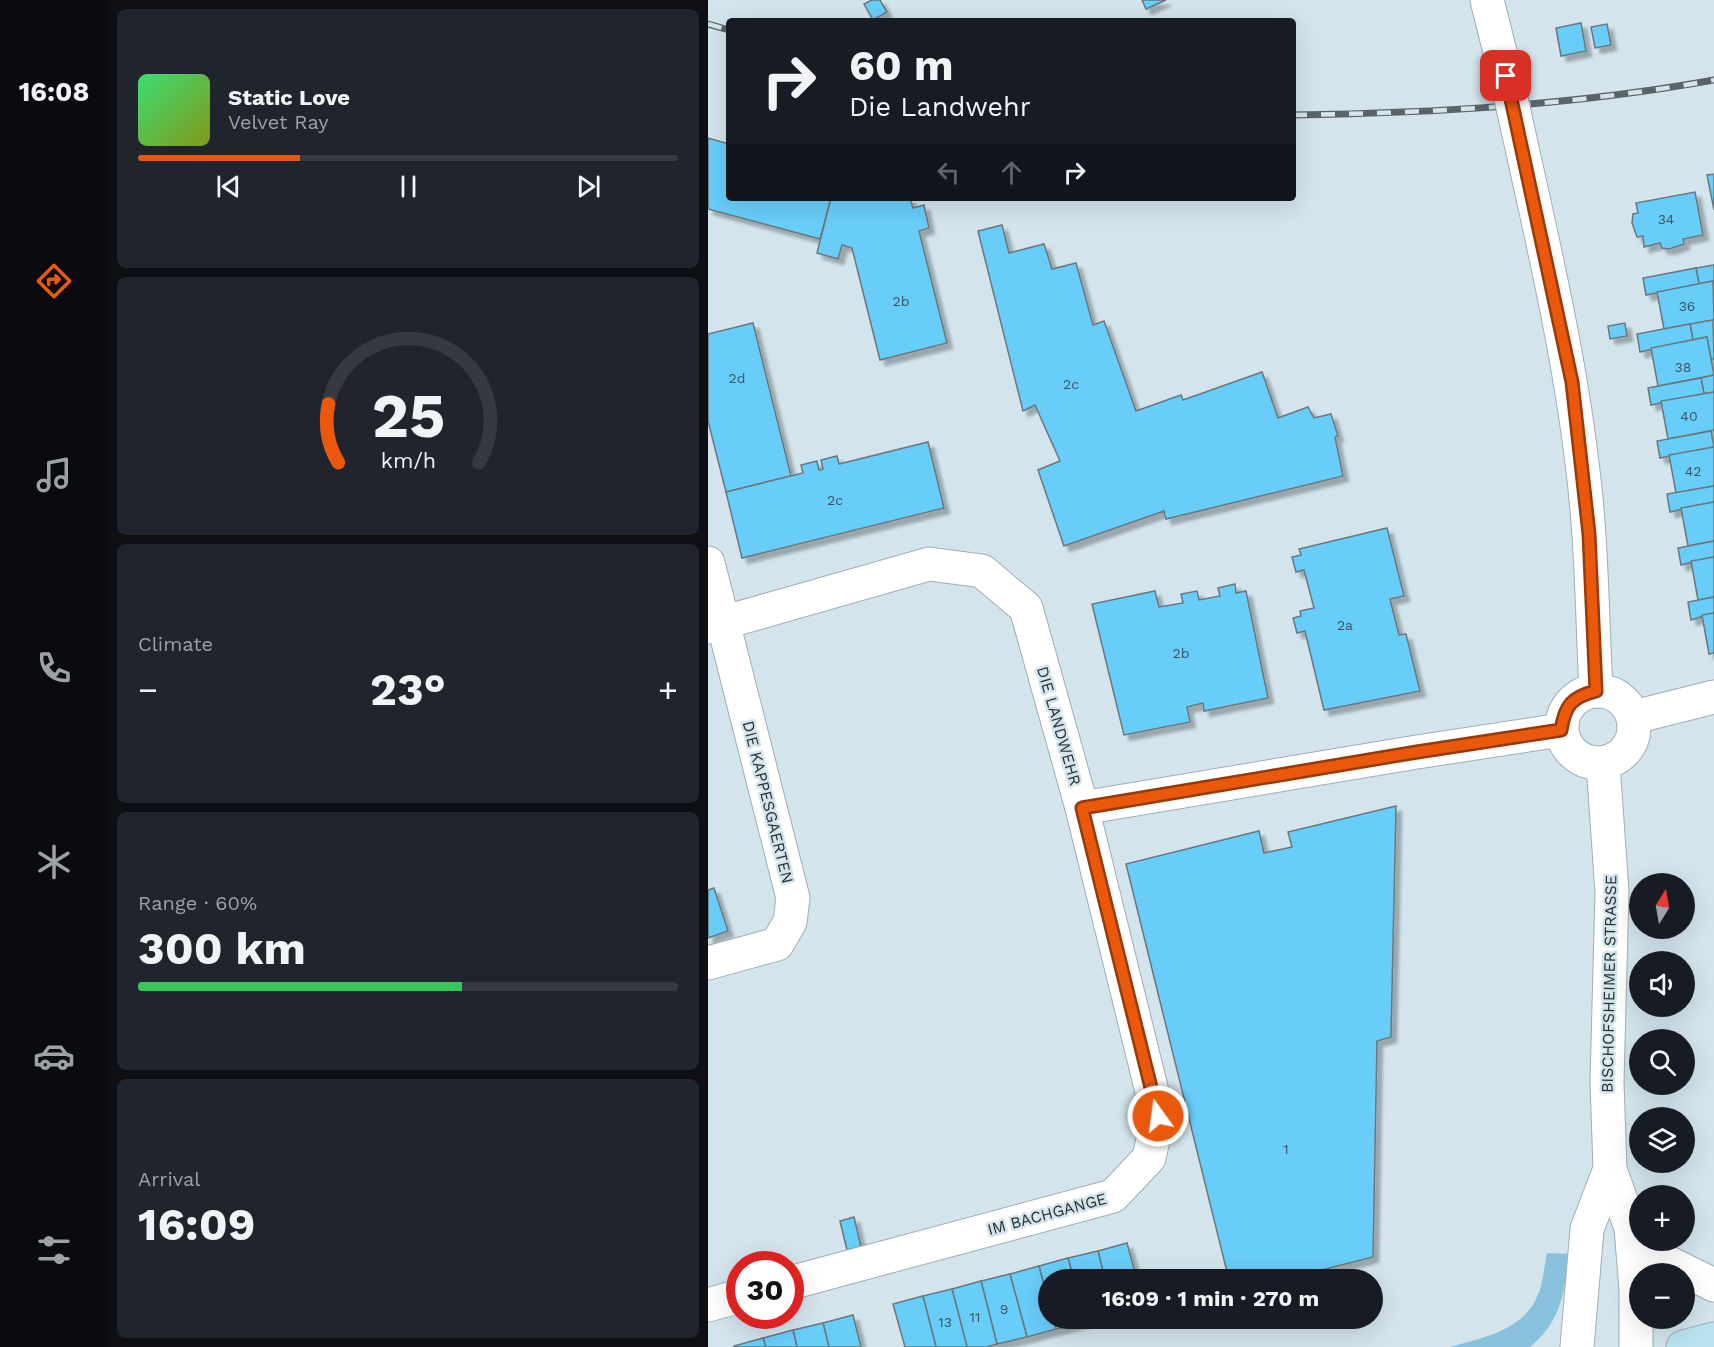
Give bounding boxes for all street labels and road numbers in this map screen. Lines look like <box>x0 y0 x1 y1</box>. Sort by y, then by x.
street label: DIE LANDWEHR <box>1033 664 1085 788</box>
street label: DIE KAPPESGAERTEN <box>739 719 797 885</box>
street label: BISCHOFSHEIMER STRASSE <box>1598 875 1620 1093</box>
street label: IM BACHGANGE <box>985 1189 1109 1239</box>

